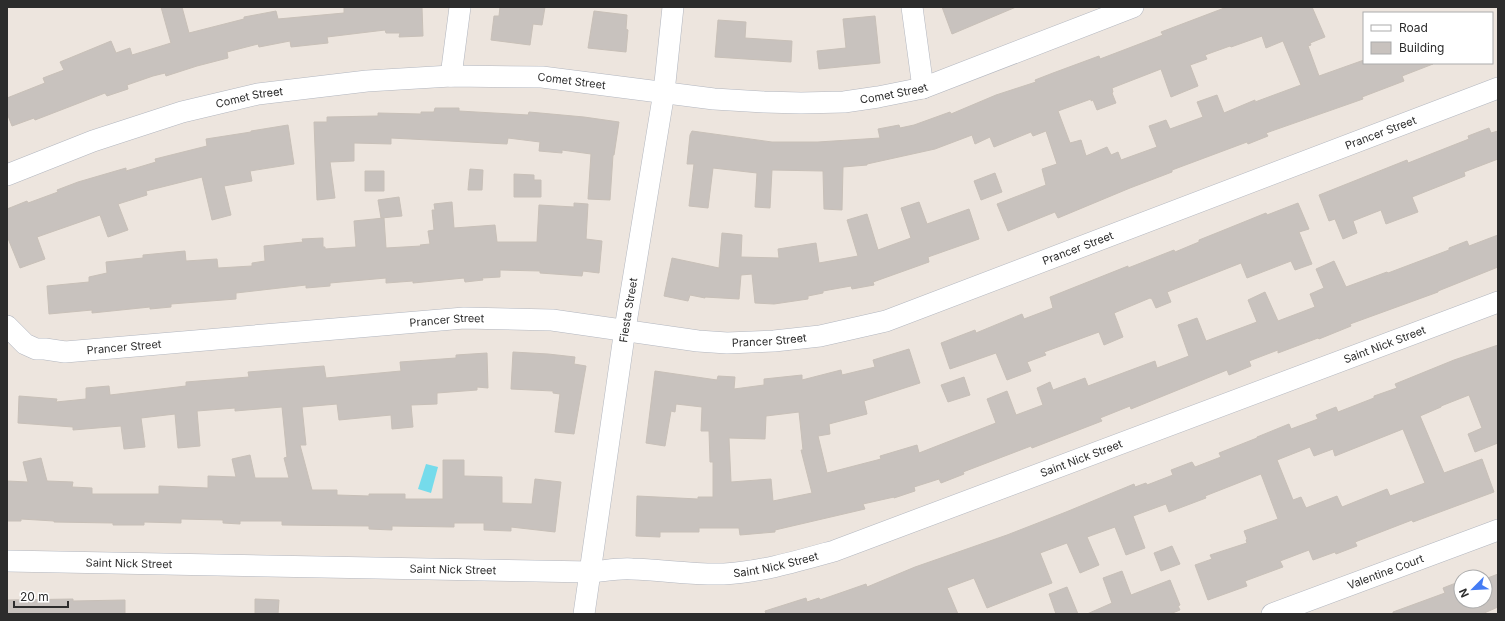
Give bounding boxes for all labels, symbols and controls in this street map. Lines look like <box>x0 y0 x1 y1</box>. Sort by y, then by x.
legend <box>1363 12 1493 64</box>
text: Road <box>1399 20 1428 35</box>
text: Building <box>1399 40 1444 55</box>
street label: Comet Street <box>538 70 607 92</box>
street label: Comet Street <box>859 80 930 107</box>
street label: Comet Street <box>214 84 284 111</box>
street label: Prancer Street <box>1343 113 1418 153</box>
street label: Prancer Street <box>1040 228 1116 268</box>
street label: Fiesta Street <box>616 276 640 344</box>
street label: Prancer Street <box>409 311 485 330</box>
street label: Saint Nick Street <box>1342 323 1428 366</box>
street label: Prancer Street <box>731 330 808 350</box>
street label: Prancer Street <box>86 337 162 357</box>
street label: Saint Nick Street <box>1038 436 1125 480</box>
street label: Saint Nick Street <box>732 549 820 580</box>
street label: Valentine Court <box>1345 551 1426 592</box>
street label: Saint Nick Street <box>86 555 173 571</box>
street label: Saint Nick Street <box>409 562 497 577</box>
north arrow <box>1453 569 1493 609</box>
scale bar <box>14 583 68 609</box>
text: N <box>1456 586 1472 600</box>
text: 20 m <box>20 589 49 604</box>

